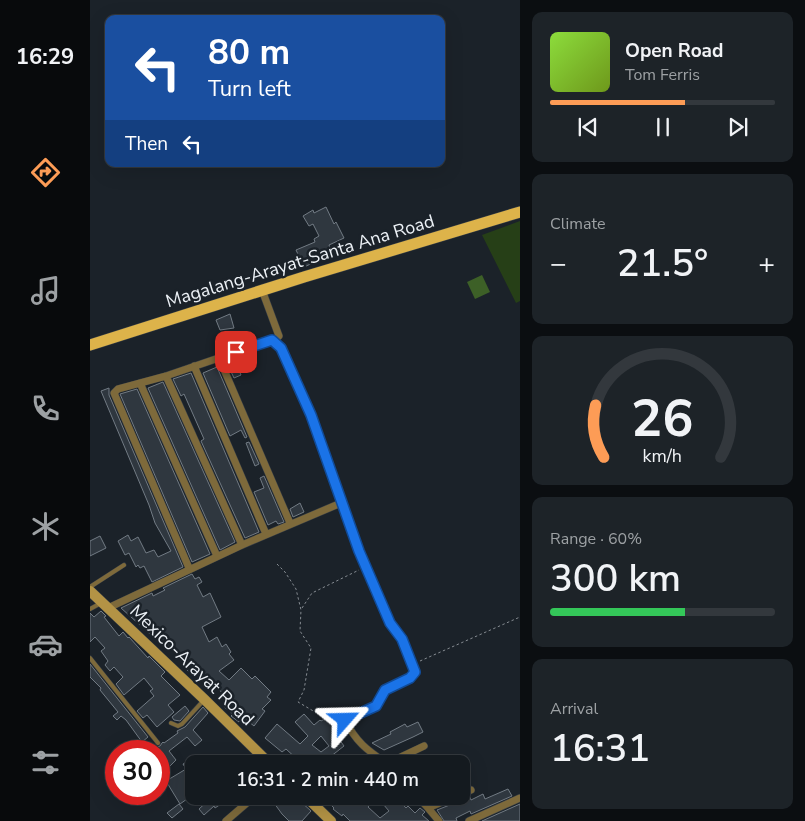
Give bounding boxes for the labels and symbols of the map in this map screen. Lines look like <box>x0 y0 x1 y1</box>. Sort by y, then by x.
street label: Magalang-Arayat-Santa Ana Road <box>163 209 437 313</box>
pin <box>215 331 257 373</box>
street label: Mexico-Arayat Road <box>124 599 260 731</box>
position arrow <box>318 693 370 745</box>
speed limit sign: 30 <box>105 740 170 805</box>

